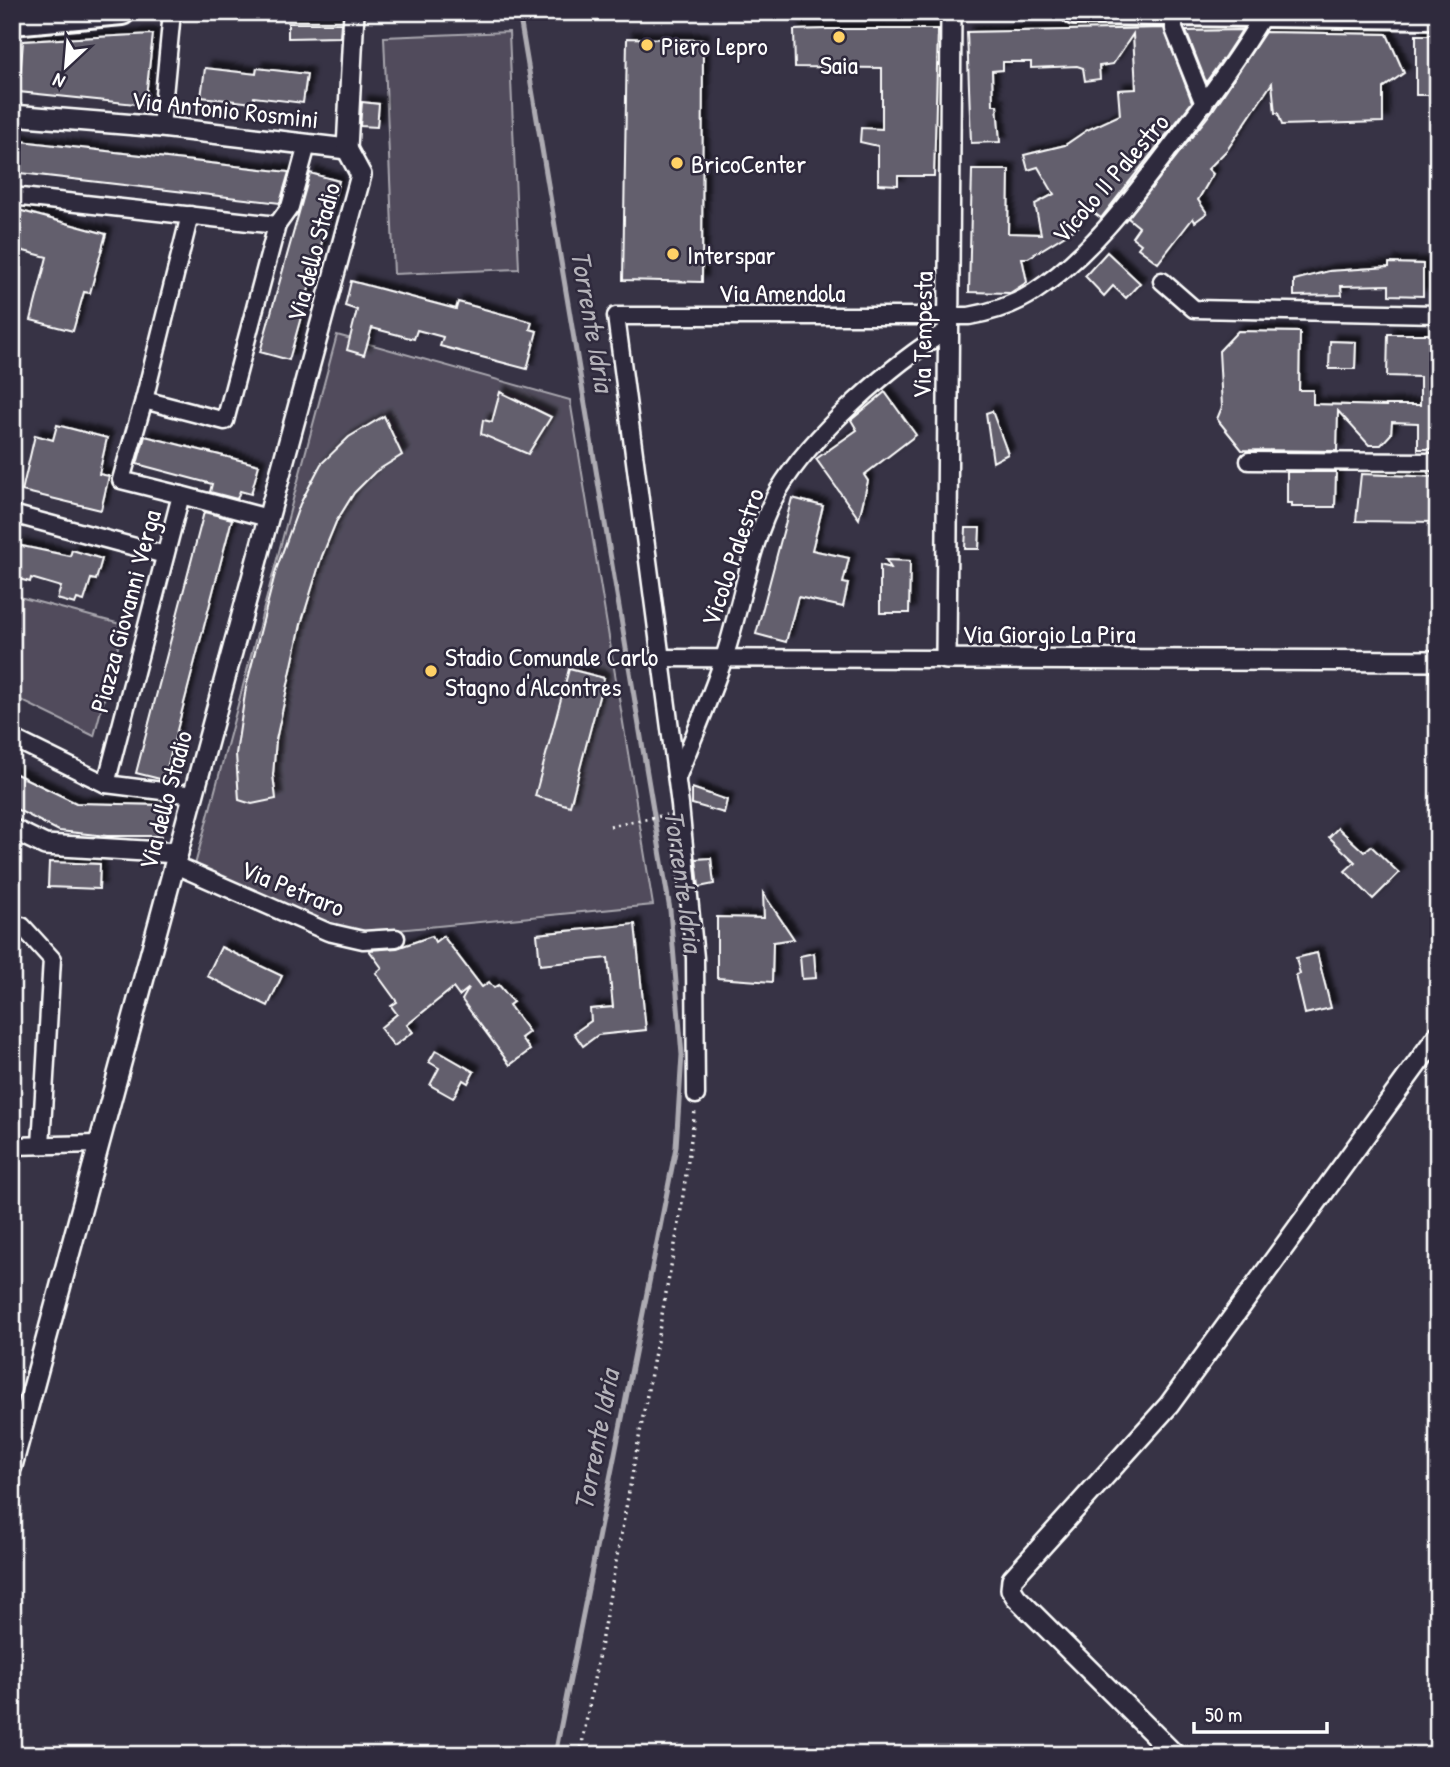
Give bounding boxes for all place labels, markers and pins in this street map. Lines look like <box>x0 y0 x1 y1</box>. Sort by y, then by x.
place label: Piero Lepro <box>661 28 768 63</box>
marker: Saia <box>831 29 847 45</box>
marker: Piero Lepro <box>639 37 655 53</box>
place label: Saia <box>820 47 858 82</box>
place label: BricoCenter <box>691 146 806 181</box>
marker: BricoCenter <box>669 155 685 171</box>
place label: Interspar <box>687 237 776 272</box>
marker: Interspar <box>665 246 681 262</box>
place label: Stadio Comunale Carlo Stagno d'Alcontres <box>445 639 658 704</box>
marker: Stadio Comunale Carlo Stagno d'Alcontres <box>423 663 439 679</box>

